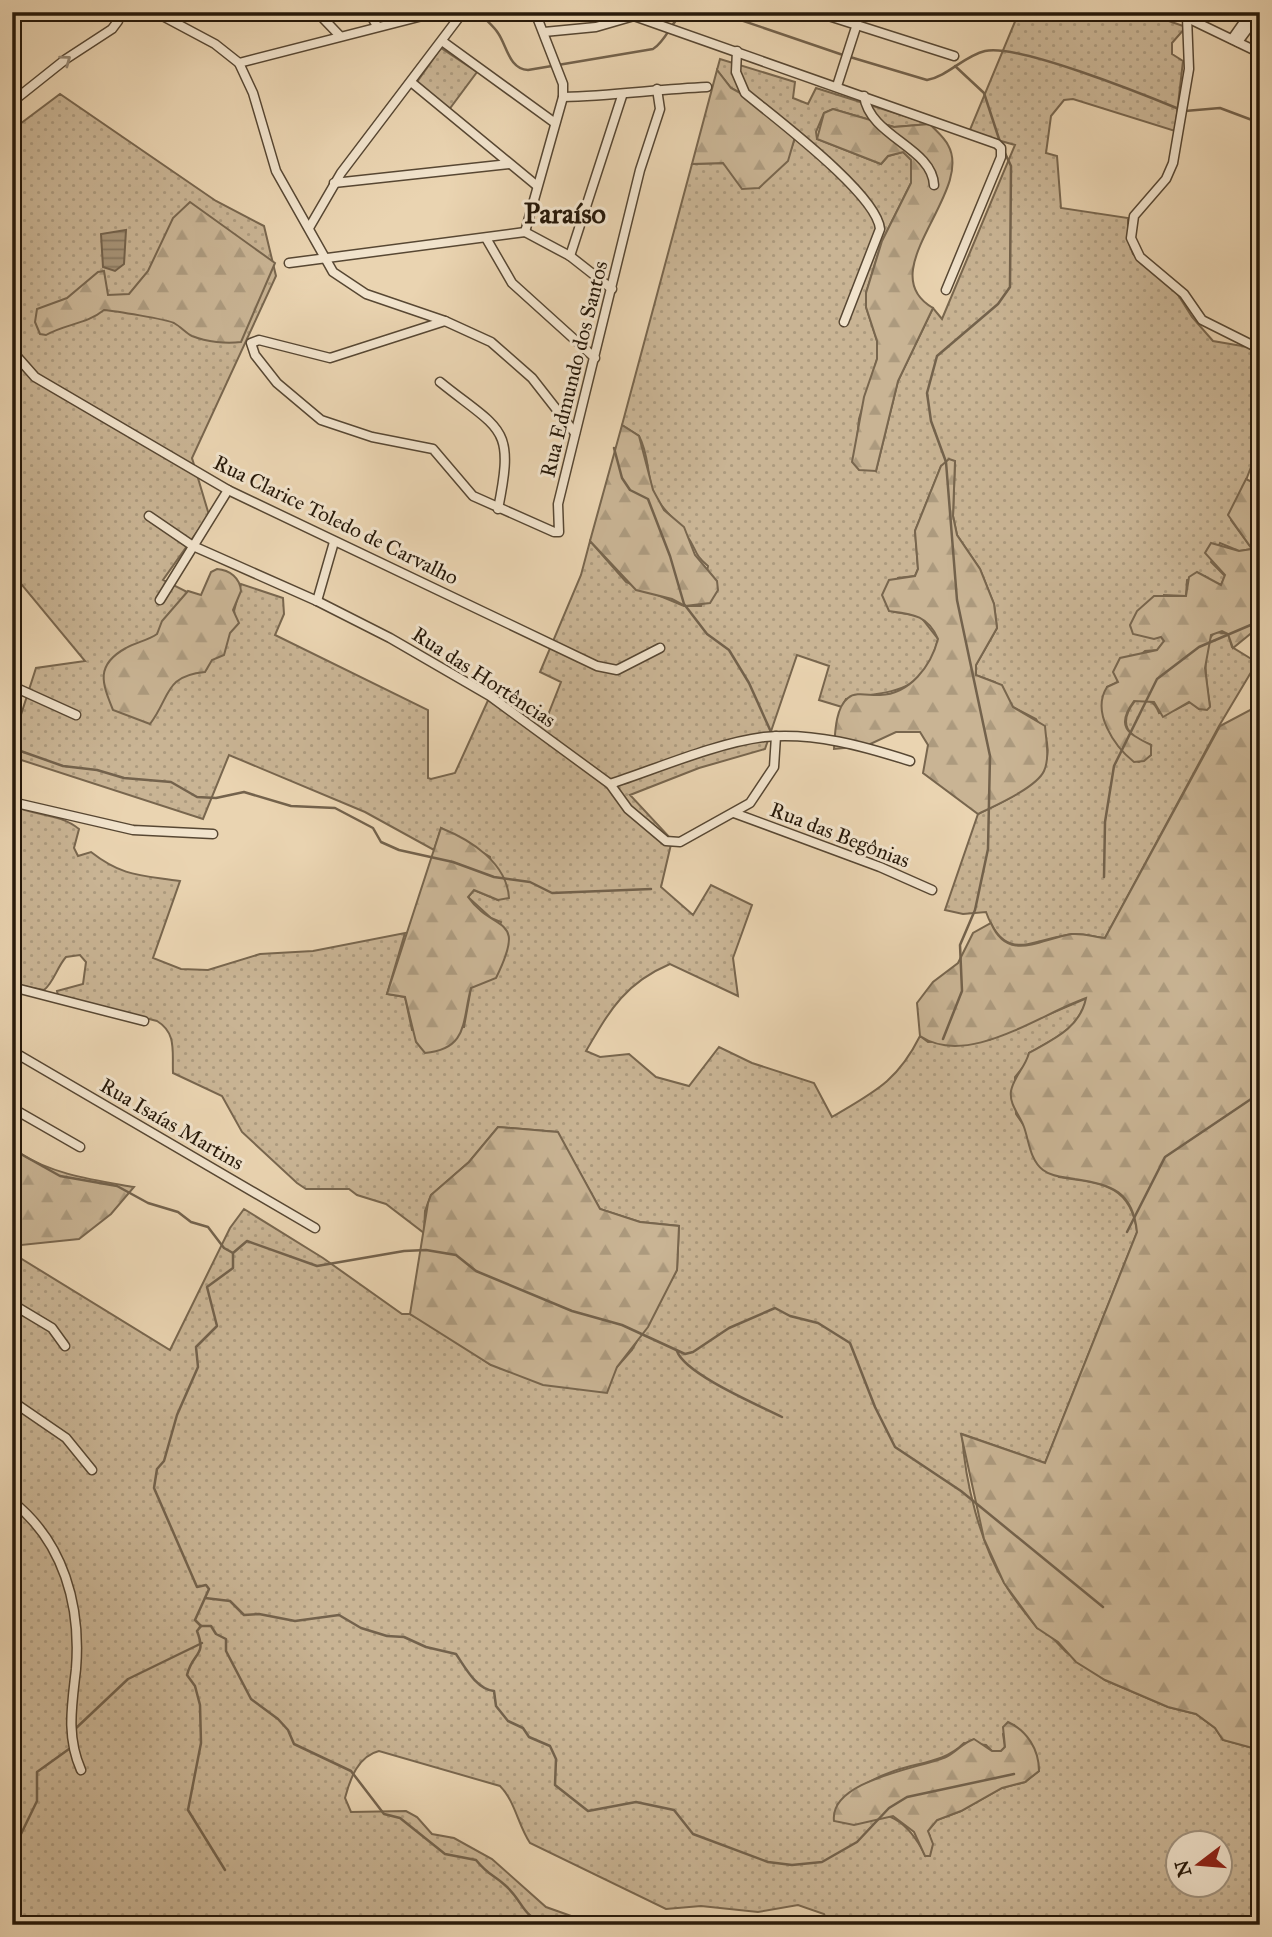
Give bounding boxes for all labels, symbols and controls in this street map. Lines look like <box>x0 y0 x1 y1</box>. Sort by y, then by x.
one-way arrow <box>58 56 70 68</box>
district label: Paraíso <box>524 196 606 231</box>
street label: Rua Edmundo dos Santos <box>535 258 613 480</box>
street label: Rua Clarice Toledo de Carvalho <box>209 449 463 591</box>
street label: Rua das Hortências <box>407 621 561 733</box>
street label: Rua das Begônias <box>766 796 914 874</box>
street label: Rua Isaías Martins <box>95 1072 249 1176</box>
north arrow <box>1164 1828 1234 1898</box>
text: N <box>1170 1858 1196 1879</box>

